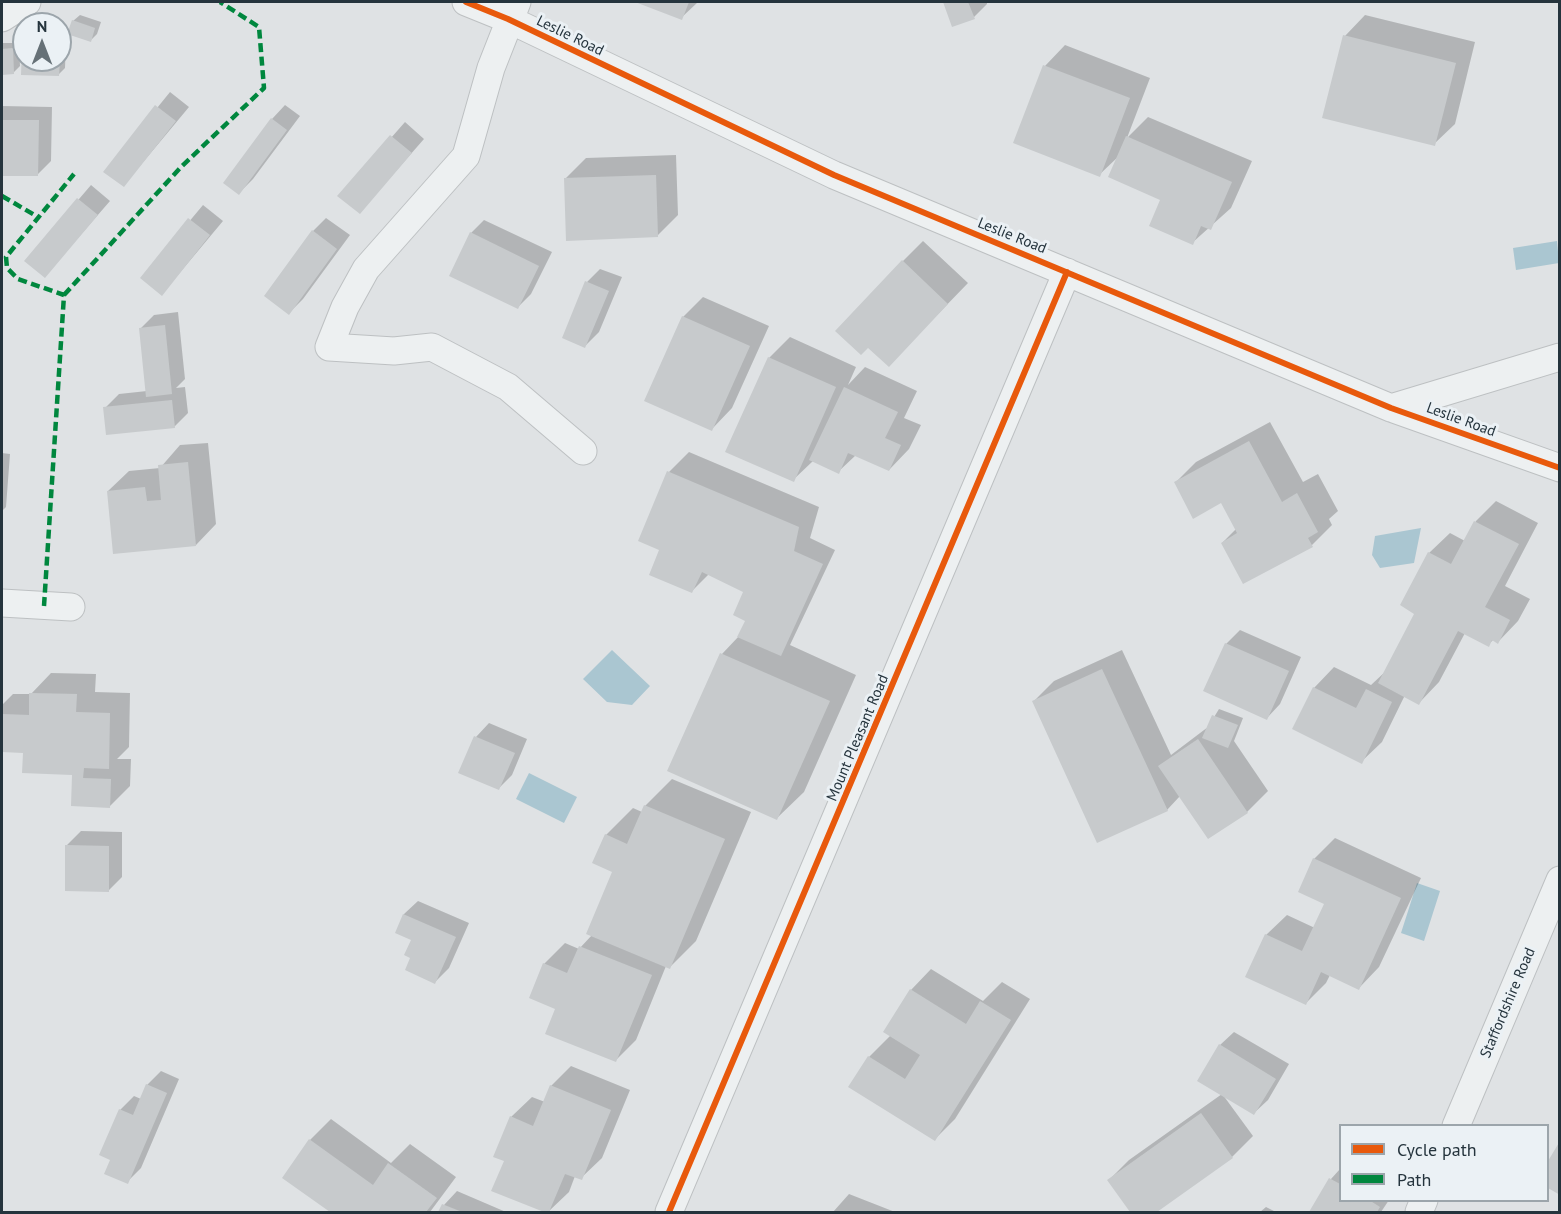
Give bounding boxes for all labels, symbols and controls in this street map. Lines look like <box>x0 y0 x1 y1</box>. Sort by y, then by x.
north arrow <box>12 12 72 72</box>
street label: Leslie Road <box>533 12 607 60</box>
text: N <box>37 16 47 36</box>
street label: Leslie Road <box>975 214 1049 258</box>
street label: Leslie Road <box>1424 399 1498 441</box>
street label: Mount Pleasant Road <box>823 672 893 804</box>
street label: Staffordshire Road <box>1477 945 1539 1061</box>
legend <box>1339 1124 1549 1202</box>
text: Cycle path <box>1397 1138 1477 1161</box>
text: Path <box>1397 1168 1431 1191</box>

